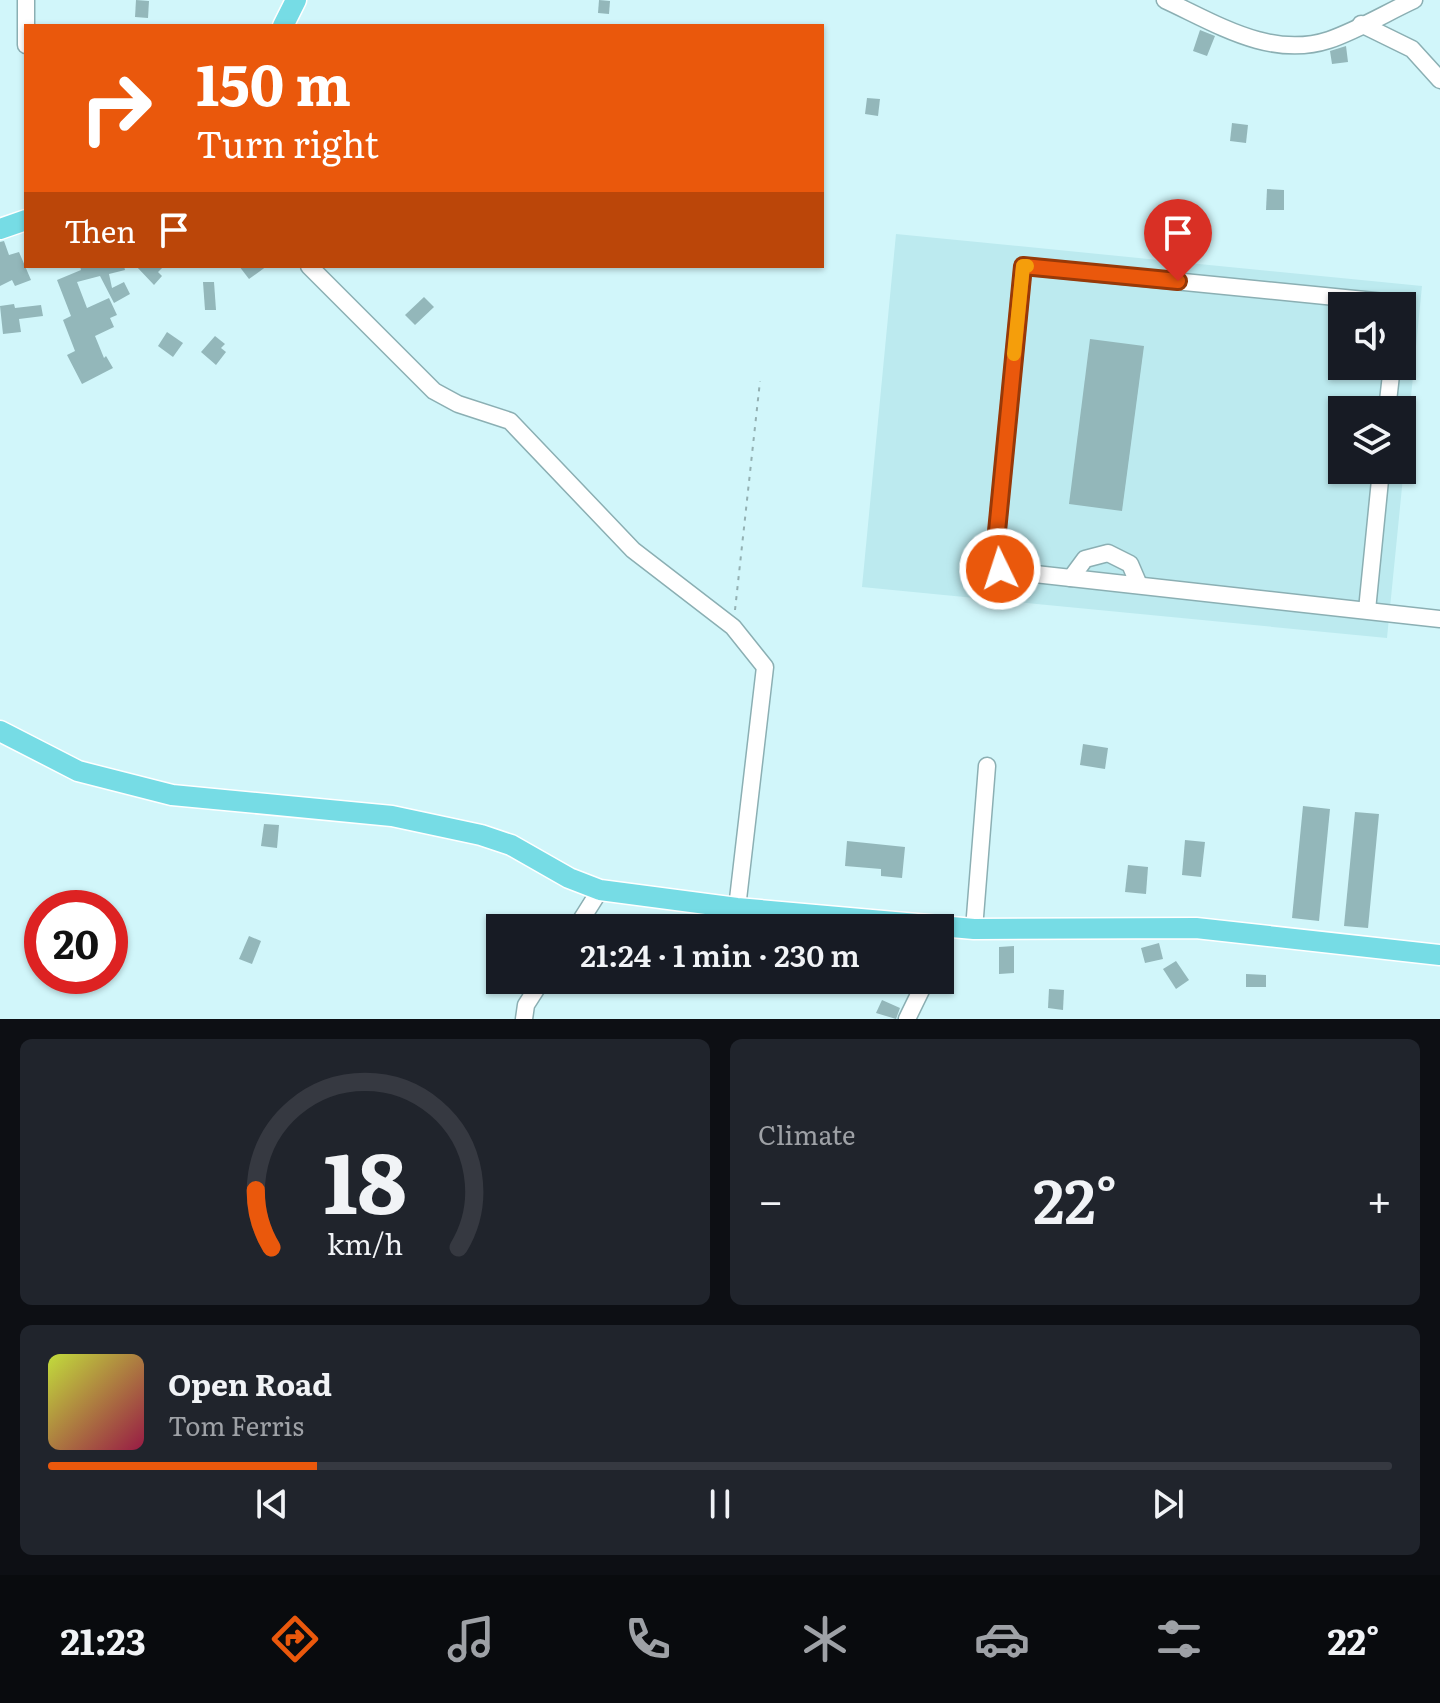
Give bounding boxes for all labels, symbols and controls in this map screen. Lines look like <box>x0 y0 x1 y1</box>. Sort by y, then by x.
text: 150 m <box>196 40 351 123</box>
icon: right <box>64 56 168 160</box>
text: Turn right <box>196 116 379 169</box>
pin <box>1144 199 1212 281</box>
text: Then <box>64 208 136 252</box>
icon: arrive <box>152 208 196 252</box>
icon: arrive <box>1156 211 1200 255</box>
map controls <box>1328 292 1416 484</box>
button: sound <box>1328 292 1416 380</box>
button: layers <box>1328 396 1416 484</box>
position arrow <box>958 527 1042 611</box>
speed limit sign: 20 <box>24 890 128 994</box>
text: 21:24 · 1 min · 230 m <box>580 932 860 976</box>
text: Climate <box>758 1114 856 1153</box>
text: 18 <box>323 1116 407 1240</box>
text: 22° <box>1033 1153 1117 1242</box>
text: − <box>758 1165 784 1231</box>
text: + <box>1366 1165 1392 1231</box>
text: km/h <box>327 1221 403 1264</box>
text: Open Road <box>168 1361 332 1405</box>
text: Tom Ferris <box>168 1405 304 1444</box>
icon: previous <box>250 1482 294 1526</box>
icon: pause <box>698 1482 742 1526</box>
icon: next <box>1146 1482 1190 1526</box>
icon: directions <box>267 1611 323 1667</box>
icon: music <box>443 1611 499 1667</box>
icon: phone <box>620 1611 676 1667</box>
icon: climate <box>797 1611 853 1667</box>
icon: car <box>974 1611 1030 1667</box>
icon: filters <box>1151 1611 1207 1667</box>
text: 21:23 <box>60 1613 146 1666</box>
text: 22° <box>1327 1613 1379 1666</box>

